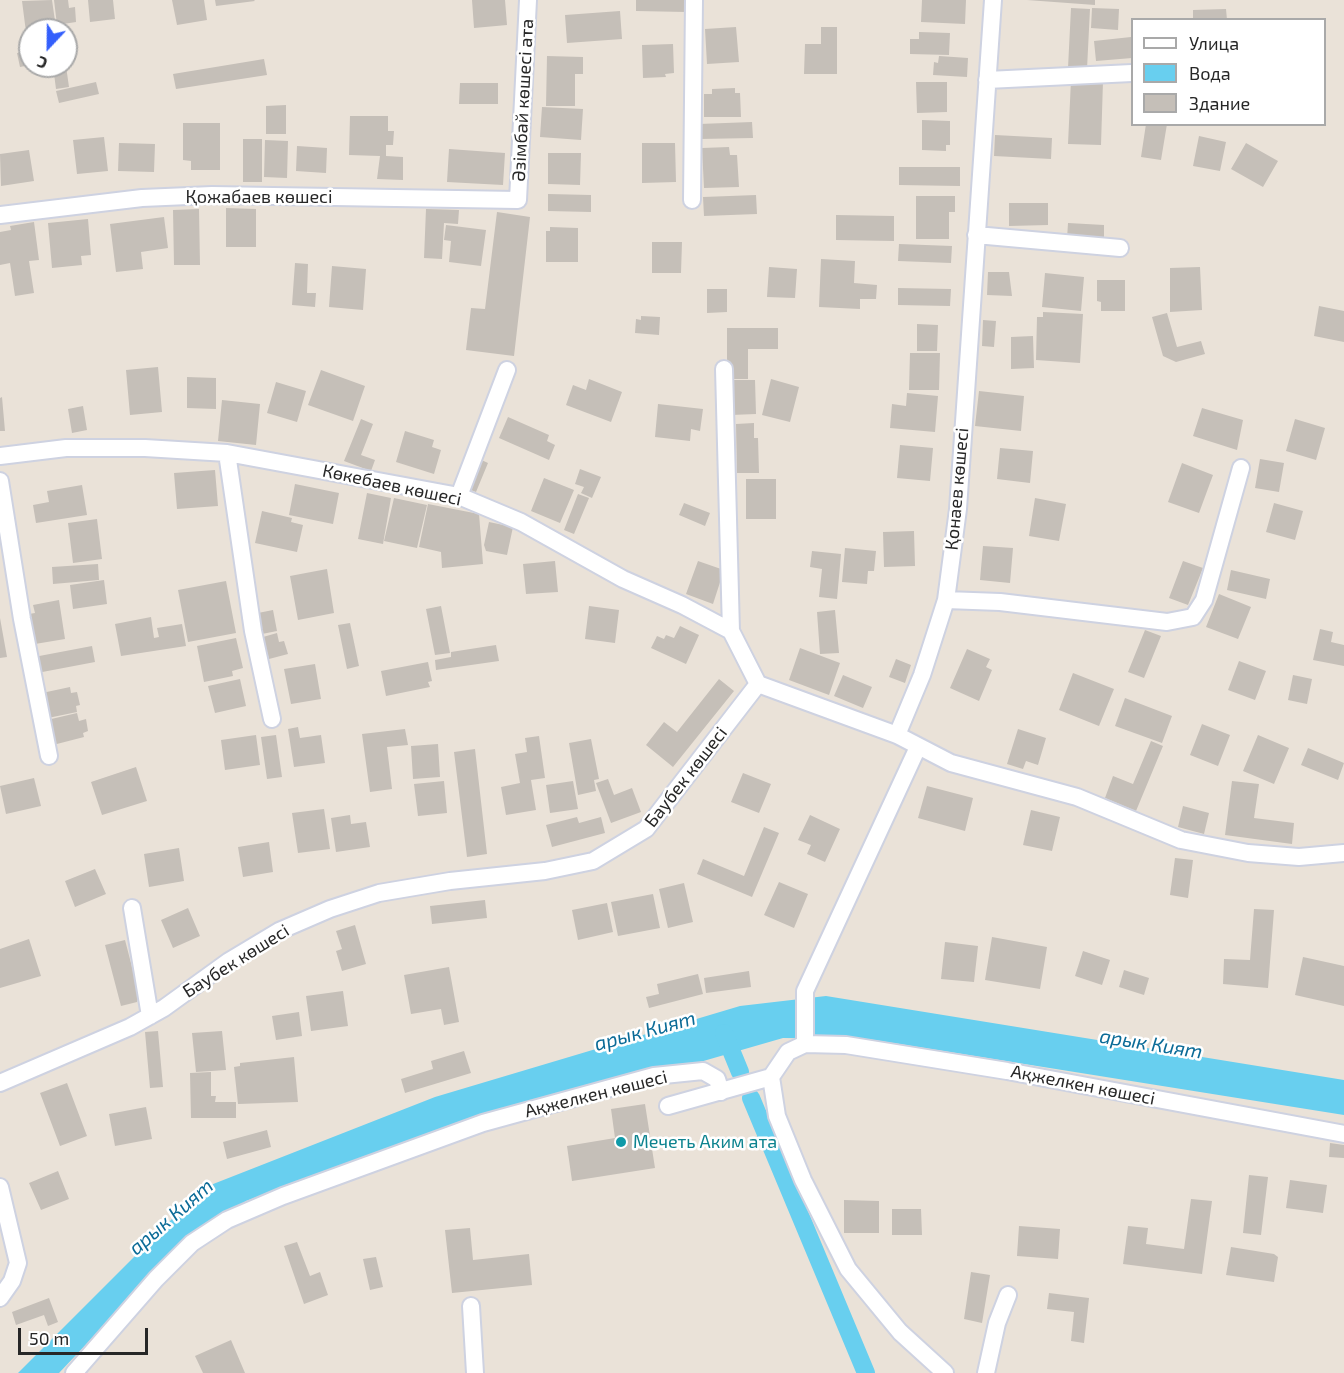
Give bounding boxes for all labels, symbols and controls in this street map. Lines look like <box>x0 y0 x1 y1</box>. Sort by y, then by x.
north arrow <box>18 18 78 78</box>
street label: Әзімбай көшесі ата <box>508 18 538 182</box>
legend <box>1131 18 1326 126</box>
text: Улица <box>1189 32 1239 54</box>
text: С <box>34 53 50 74</box>
text: Вода <box>1189 62 1231 84</box>
text: Здание <box>1189 92 1250 114</box>
street label: Қожабаев көшесі <box>186 186 332 208</box>
street label: Қонаев көшесі <box>941 427 973 551</box>
street label: Көкебаев көшесі <box>321 460 463 510</box>
street label: Баубек көшесі <box>640 723 732 831</box>
street label: Баубек көшесі <box>179 920 293 1002</box>
water label: арык Кият <box>592 1006 698 1056</box>
water label: арык Кият <box>1098 1024 1204 1064</box>
street label: Ақжелкен көшесі <box>1009 1060 1157 1110</box>
street label: Ақжелкен көшесі <box>522 1066 670 1122</box>
place label: Мечеть Аким ата <box>633 1131 777 1153</box>
marker: Мечеть Аким ата <box>614 1135 628 1149</box>
water label: арык Кият <box>124 1174 218 1260</box>
scale bar <box>21 1316 152 1354</box>
text: 50 m <box>29 1327 69 1349</box>

